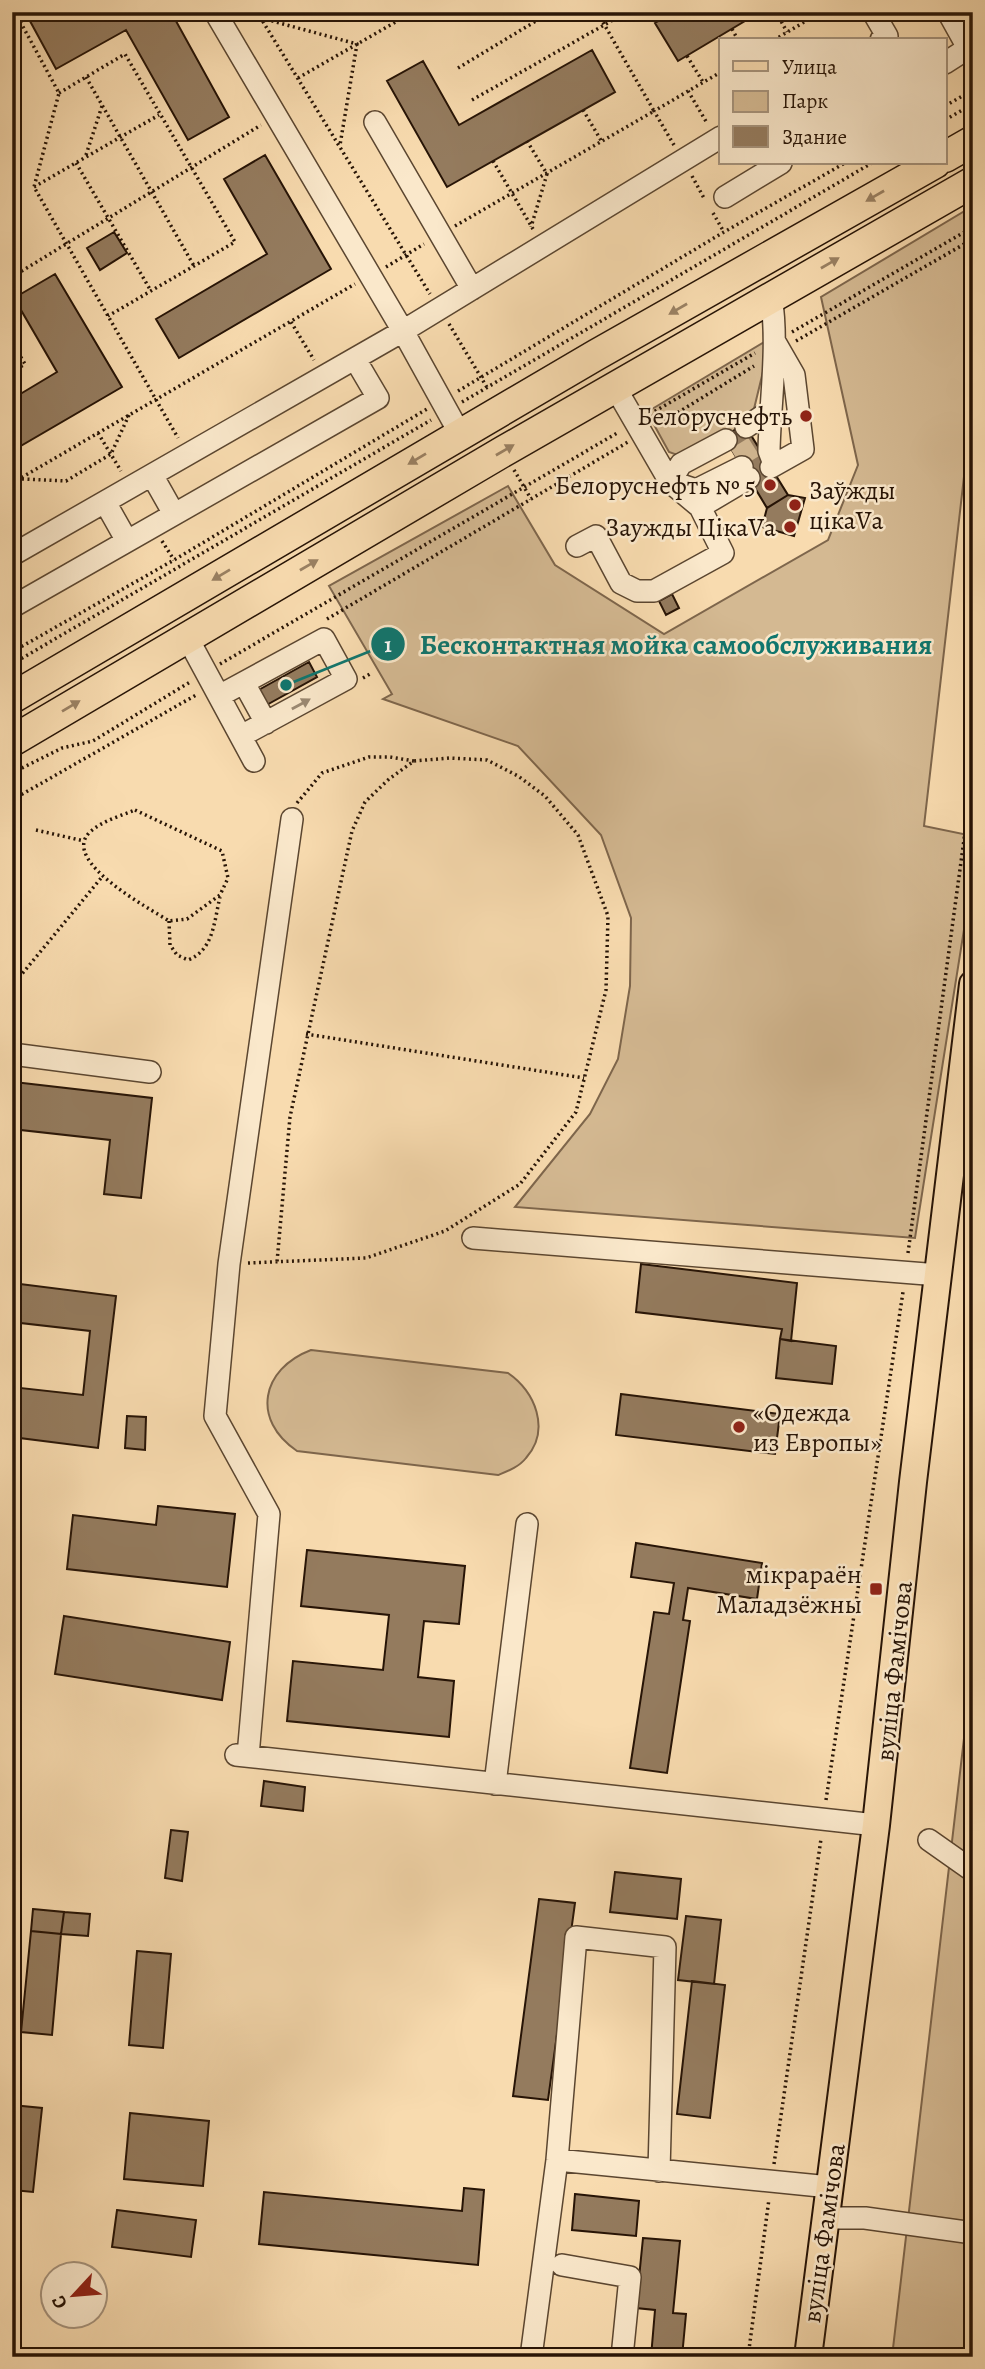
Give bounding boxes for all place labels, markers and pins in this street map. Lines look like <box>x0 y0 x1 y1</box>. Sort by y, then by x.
place label: Белоруснефть <box>637 399 792 434</box>
marker: Белоруснефть <box>798 408 814 424</box>
place label: Белоруснефть № 5 <box>555 468 756 503</box>
place label: Заўжды цікаVа <box>809 473 896 538</box>
marker: Белоруснефть № 5 <box>762 477 778 493</box>
marker: Заўжды цікаVа <box>787 497 803 513</box>
place label: Заужды ЦікаVа <box>606 510 776 545</box>
marker: Заужды ЦікаVа <box>782 519 798 535</box>
callout: Бесконтактная мойка самообслуживания <box>371 620 946 669</box>
place label: «Одежда из Европы» <box>753 1395 882 1460</box>
marker: «Одежда из Европы» <box>731 1419 747 1435</box>
place label: мікрараён Маладзёжны <box>716 1557 862 1622</box>
marker: мікрараён Маладзёжны <box>868 1581 884 1597</box>

